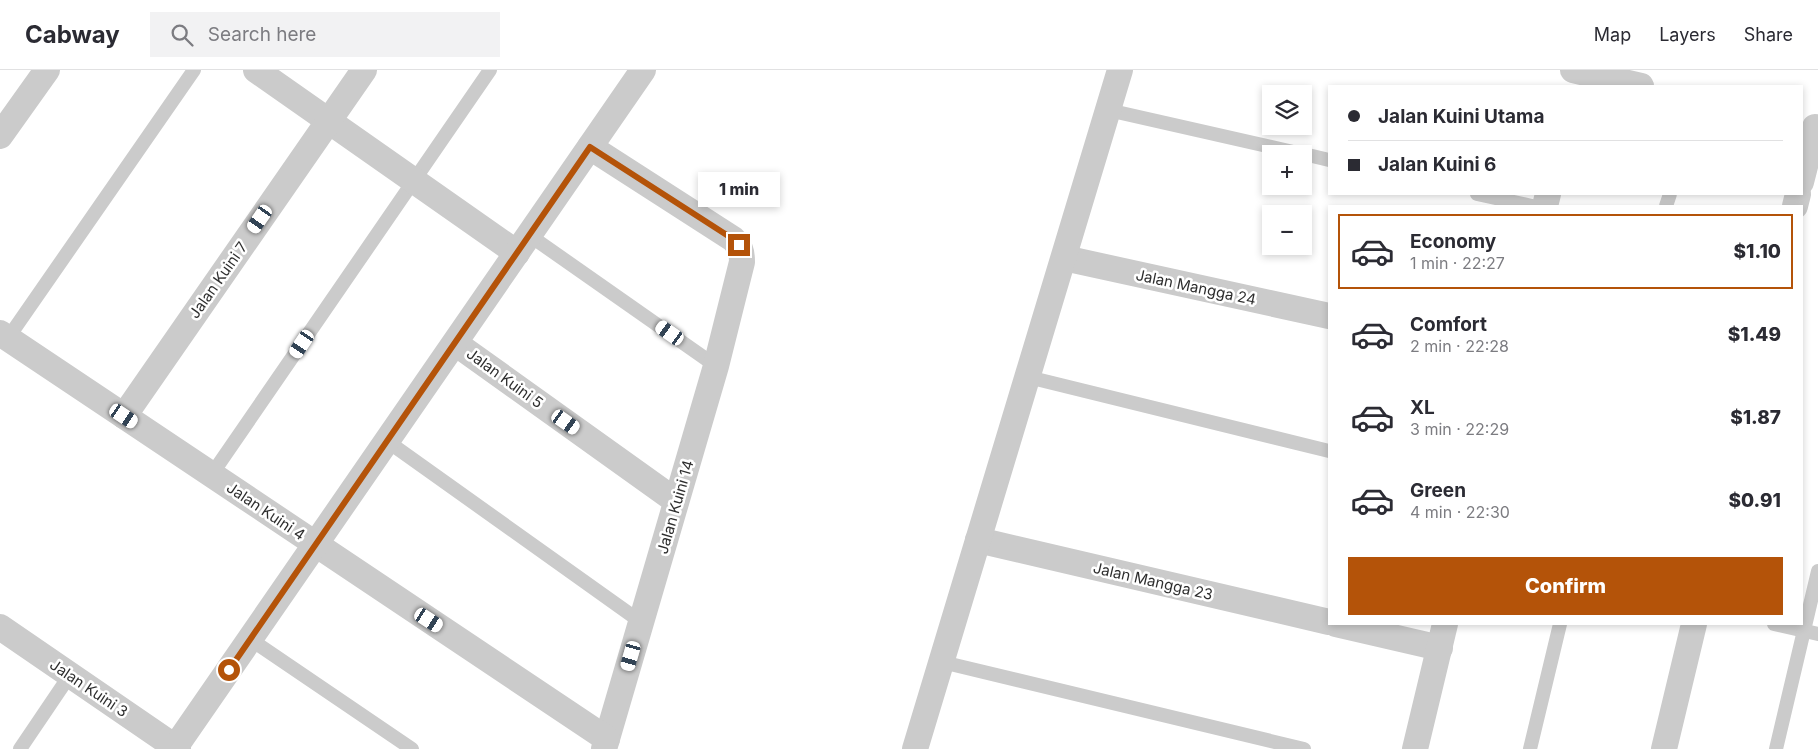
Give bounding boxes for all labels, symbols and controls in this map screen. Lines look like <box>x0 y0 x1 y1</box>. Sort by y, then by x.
search box <box>150 12 500 57</box>
text: Cabway <box>25 20 120 49</box>
icon: search <box>168 21 196 49</box>
text: Search here <box>208 23 316 46</box>
text: Map <box>1594 24 1631 45</box>
text: Layers <box>1659 24 1716 45</box>
text: Share <box>1744 24 1793 45</box>
map controls <box>1262 85 1312 255</box>
button: layers <box>1262 85 1312 135</box>
text: Jalan Kuini Utama <box>1378 105 1544 128</box>
button: + <box>1262 145 1312 195</box>
text: Jalan Kuini 6 <box>1378 153 1496 176</box>
callout: 1 min <box>698 172 780 208</box>
text: 1 min <box>719 179 759 199</box>
car <box>245 202 274 236</box>
button: − <box>1262 205 1312 255</box>
icon: car <box>1350 229 1395 274</box>
text: Economy <box>1410 230 1496 253</box>
route end <box>728 234 750 256</box>
street label: Jalan Kuini 7 <box>185 238 251 322</box>
text: $1.10 <box>1734 240 1781 263</box>
text: 1 min · 22:27 <box>1410 253 1505 273</box>
street label: Jalan Mangga 24 <box>1134 265 1258 309</box>
icon: car <box>1350 312 1395 357</box>
text: Comfort <box>1410 313 1487 336</box>
car <box>653 318 686 348</box>
text: $1.49 <box>1728 323 1781 346</box>
car <box>287 327 316 361</box>
text: 2 min · 22:28 <box>1410 336 1509 356</box>
street label: Jalan Kuini 5 <box>463 344 547 412</box>
icon: car <box>1350 395 1395 440</box>
text: XL <box>1410 396 1435 419</box>
car <box>107 401 140 431</box>
text: $1.87 <box>1730 406 1781 429</box>
car <box>549 407 582 437</box>
text: 3 min · 22:29 <box>1410 419 1509 439</box>
street label: Jalan Kuini 14 <box>653 458 697 556</box>
street label: Jalan Kuini 4 <box>223 478 309 544</box>
icon: car <box>1350 478 1395 523</box>
text: Green <box>1410 479 1466 502</box>
text: $0.91 <box>1729 489 1781 512</box>
text: 4 min · 22:30 <box>1410 502 1510 522</box>
button: Confirm <box>1348 557 1783 615</box>
street label: Jalan Mangga 23 <box>1091 558 1215 604</box>
car <box>412 606 445 634</box>
car <box>619 640 642 672</box>
street label: Jalan Kuini 3 <box>46 655 132 721</box>
route start <box>218 659 240 681</box>

